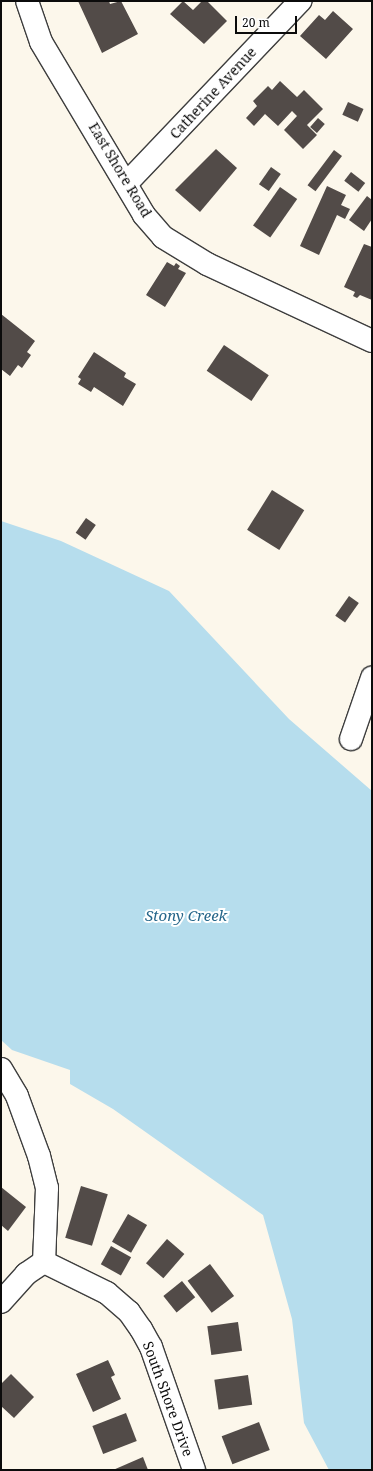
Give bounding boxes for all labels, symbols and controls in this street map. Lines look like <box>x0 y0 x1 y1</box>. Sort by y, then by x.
scale bar <box>237 8 299 34</box>
text: 20 m <box>242 14 270 31</box>
street label: Catherine Avenue <box>166 44 260 142</box>
street label: East Shore Road <box>85 120 155 220</box>
water label: Stony Creek <box>145 907 227 925</box>
street label: South Shore Drive <box>139 1339 197 1459</box>

